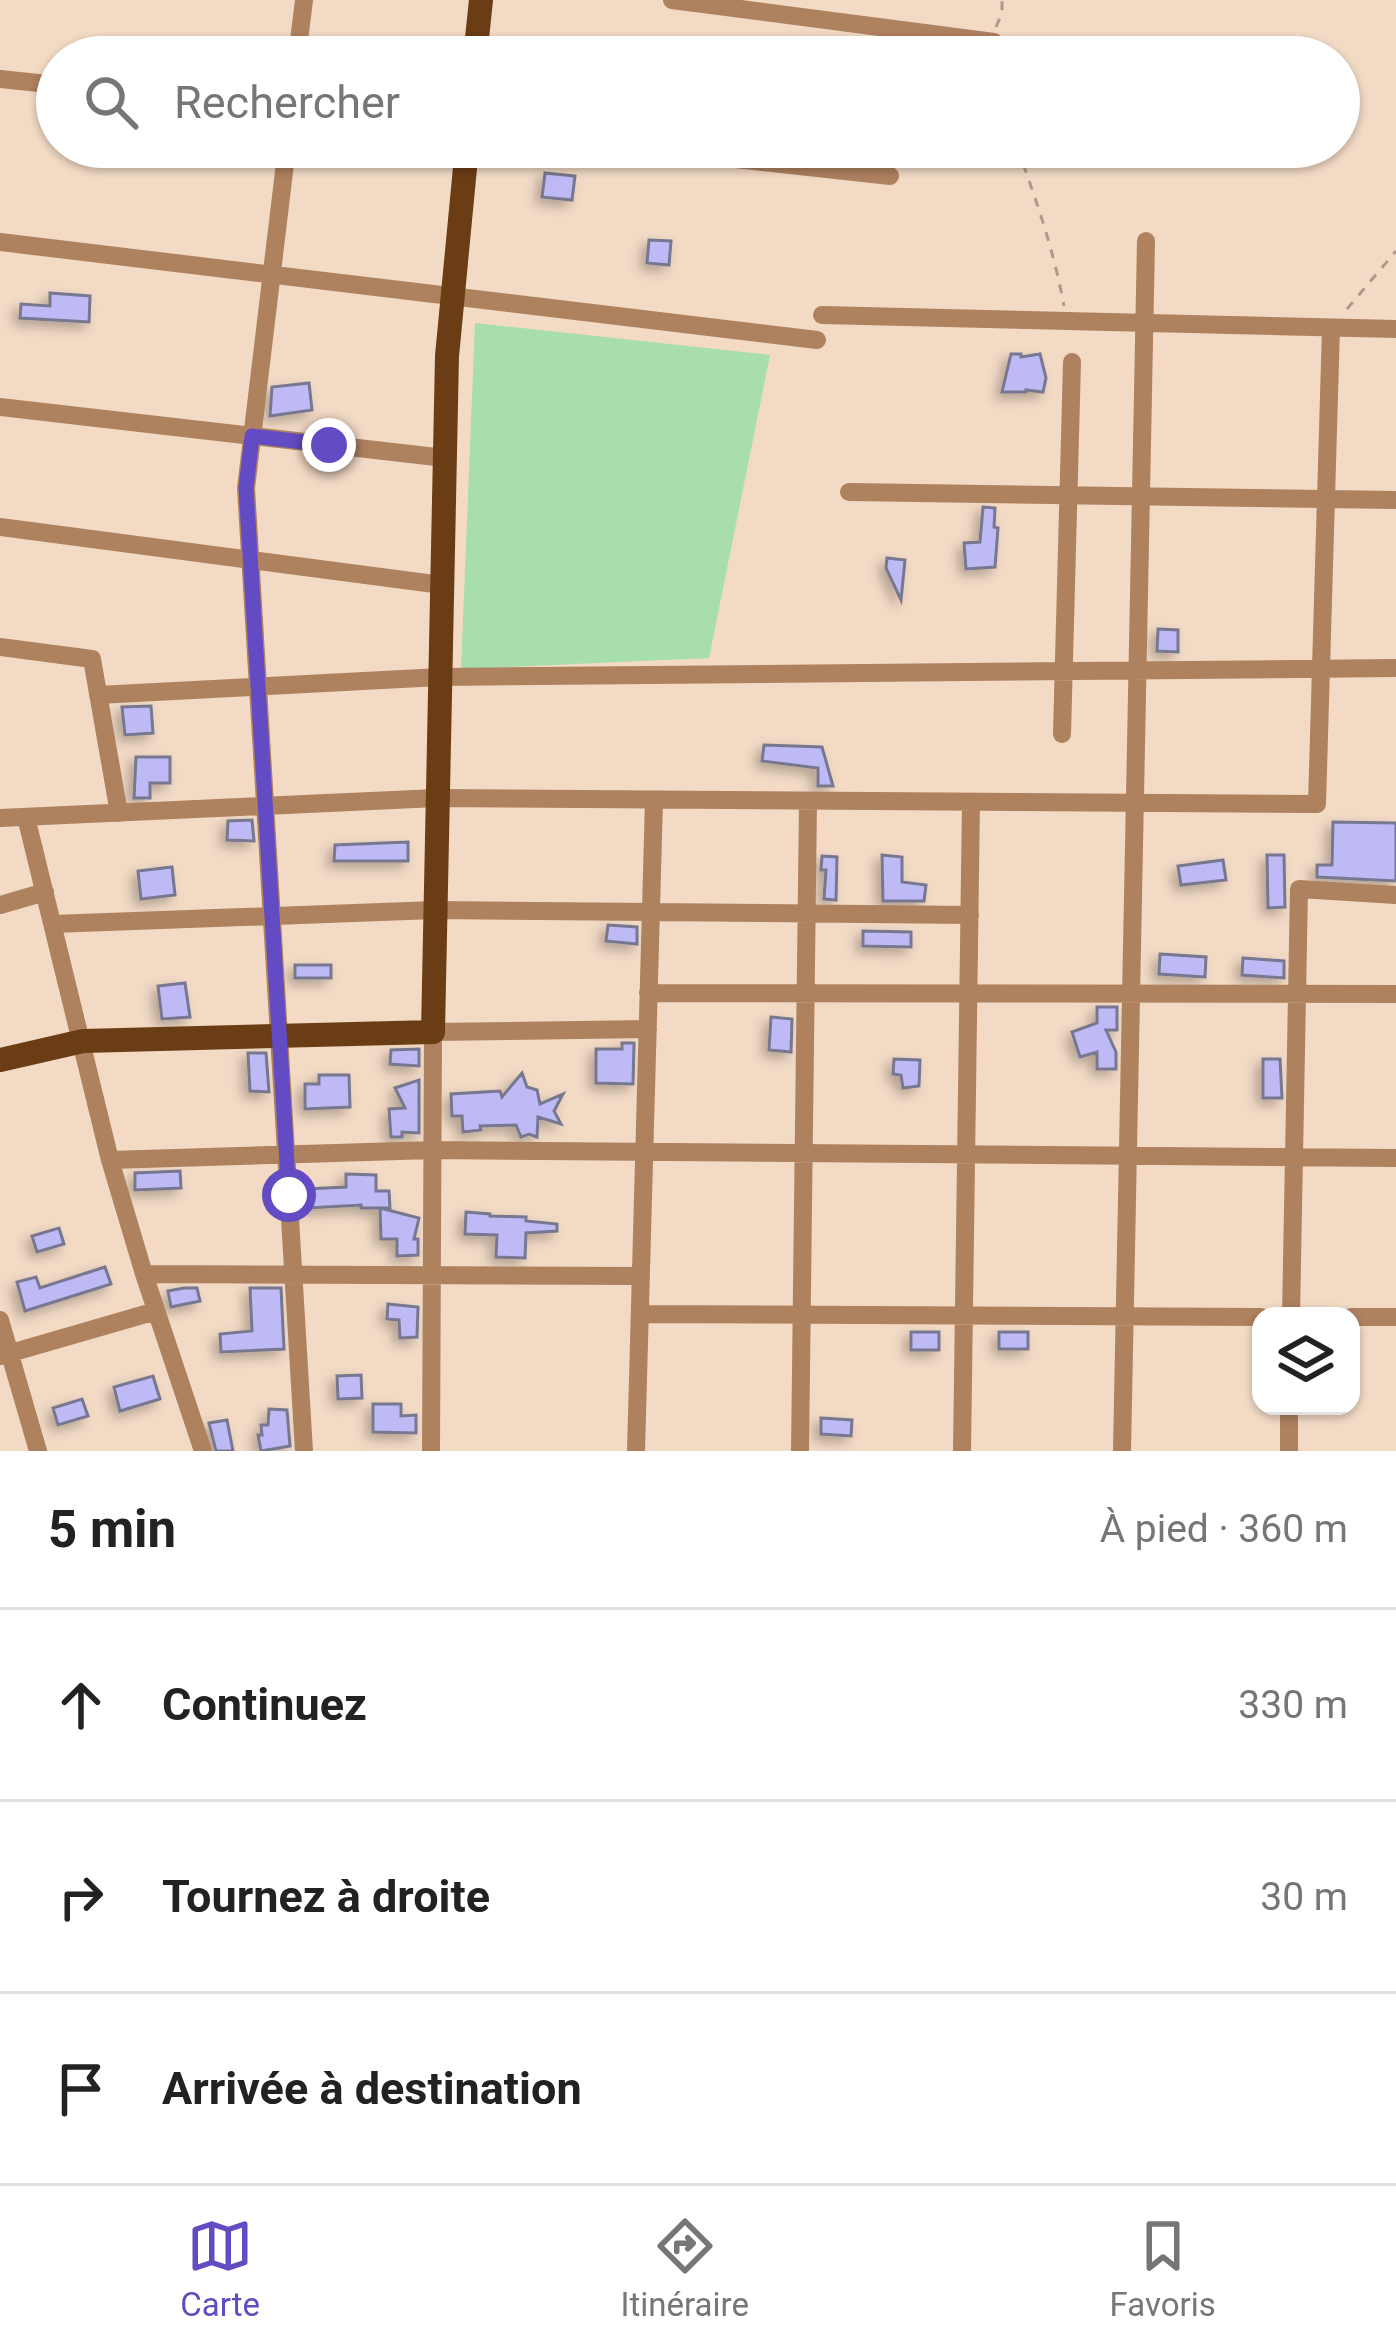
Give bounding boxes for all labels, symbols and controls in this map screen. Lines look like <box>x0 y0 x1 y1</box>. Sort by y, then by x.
search box <box>36 36 1360 168</box>
icon: search <box>78 69 144 135</box>
text: Rechercher <box>174 76 400 129</box>
route end <box>302 418 356 472</box>
route start <box>262 1168 316 1222</box>
map controls <box>1252 1307 1360 1415</box>
button: layers <box>1252 1307 1360 1415</box>
text: 5 min <box>48 1500 176 1559</box>
text: À pied · 360 m <box>1100 1506 1348 1552</box>
icon: ahead <box>48 1672 114 1738</box>
text: Continuez <box>162 1678 367 1731</box>
text: 330 m <box>1238 1682 1348 1728</box>
icon: right <box>48 1864 114 1930</box>
text: Tournez à droite <box>162 1870 490 1923</box>
text: 30 m <box>1260 1874 1348 1920</box>
icon: arrive <box>48 2056 114 2122</box>
text: Arrivée à destination <box>162 2062 582 2115</box>
tab: Carte <box>180 2213 260 2324</box>
tab: Itinéraire <box>621 2213 749 2324</box>
tab: Favoris <box>1110 2213 1216 2324</box>

